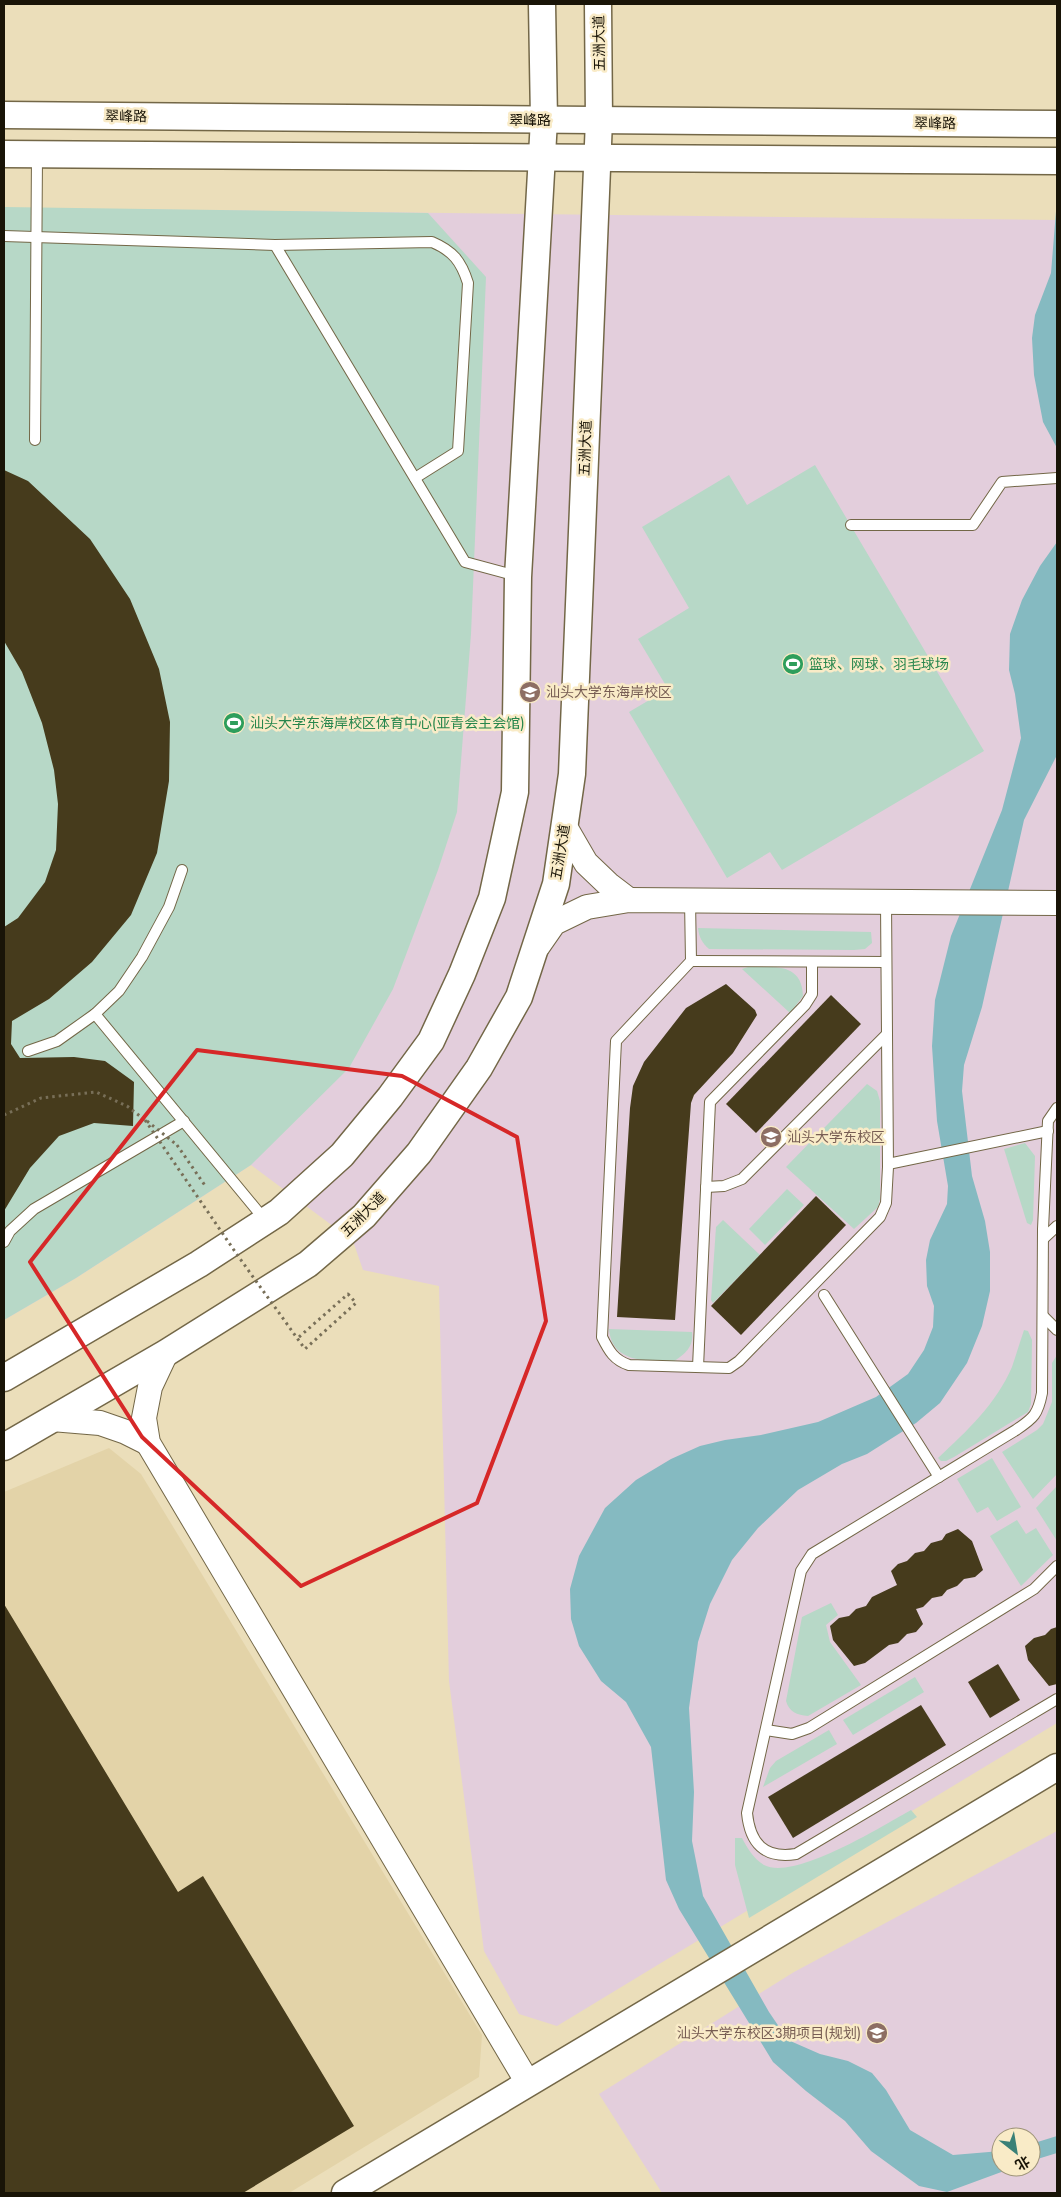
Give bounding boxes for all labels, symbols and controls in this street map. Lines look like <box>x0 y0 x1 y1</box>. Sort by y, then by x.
street label: 五洲大道 <box>589 15 609 71</box>
street label: 翠峰路 <box>105 106 147 126</box>
street label: 翠峰路 <box>509 110 551 130</box>
street label: 翠峰路 <box>914 113 956 133</box>
street label: 五洲大道 <box>574 420 596 476</box>
sports icon: 篮球、网球、羽毛球场 <box>781 652 805 676</box>
place label: 篮球、网球、羽毛球场 <box>809 654 949 674</box>
school or university icon: 汕头大学东海岸校区 <box>518 680 542 704</box>
place label: 汕头大学东海岸校区 <box>546 682 672 702</box>
sports icon: 汕头大学东海岸校区体育中心(亚青会主会馆) <box>222 711 246 735</box>
place label: 汕头大学东海岸校区体育中心(亚青会主会馆) <box>250 713 525 733</box>
street label: 五洲大道 <box>546 823 574 881</box>
school or university icon: 汕头大学东校区 <box>759 1125 783 1149</box>
place label: 汕头大学东校区 <box>787 1127 885 1147</box>
street label: 五洲大道 <box>336 1187 390 1241</box>
school or university icon: 汕头大学东校区3期项目(规划) <box>865 2021 889 2045</box>
place label: 汕头大学东校区3期项目(规划) <box>677 2023 861 2043</box>
north arrow <box>991 2127 1041 2177</box>
text: 北 <box>1012 2151 1034 2175</box>

